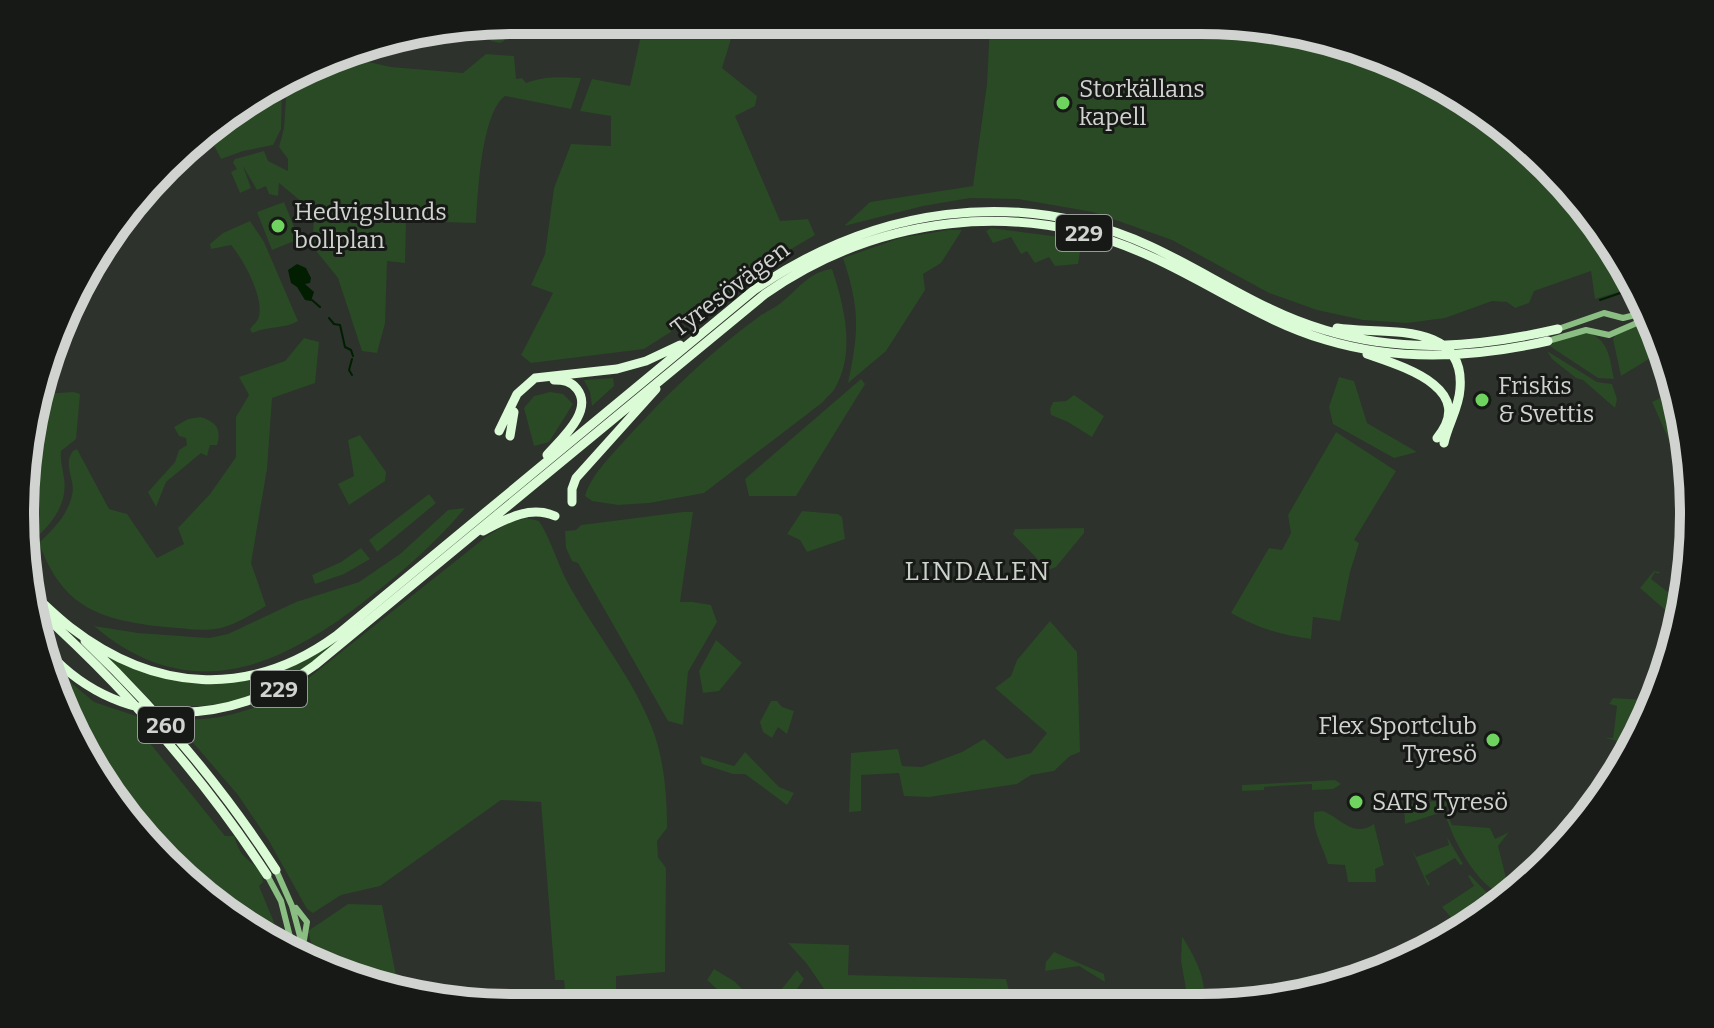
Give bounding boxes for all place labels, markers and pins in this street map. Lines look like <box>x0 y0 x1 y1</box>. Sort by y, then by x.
place label: Storkällans kapell <box>1079 75 1205 131</box>
marker: Storkällans kapell <box>1054 94 1072 112</box>
place label: Hedvigslunds bollplan <box>294 198 447 254</box>
marker: Hedvigslunds bollplan <box>269 217 287 235</box>
place label: Friskis & Svettis <box>1498 372 1594 428</box>
marker: Friskis & Svettis <box>1473 391 1491 409</box>
place label: Flex Sportclub Tyresö <box>1318 712 1477 768</box>
marker: Flex Sportclub Tyresö <box>1484 731 1502 749</box>
place label: SATS Tyresö <box>1372 788 1508 816</box>
marker: SATS Tyresö <box>1347 793 1365 811</box>

